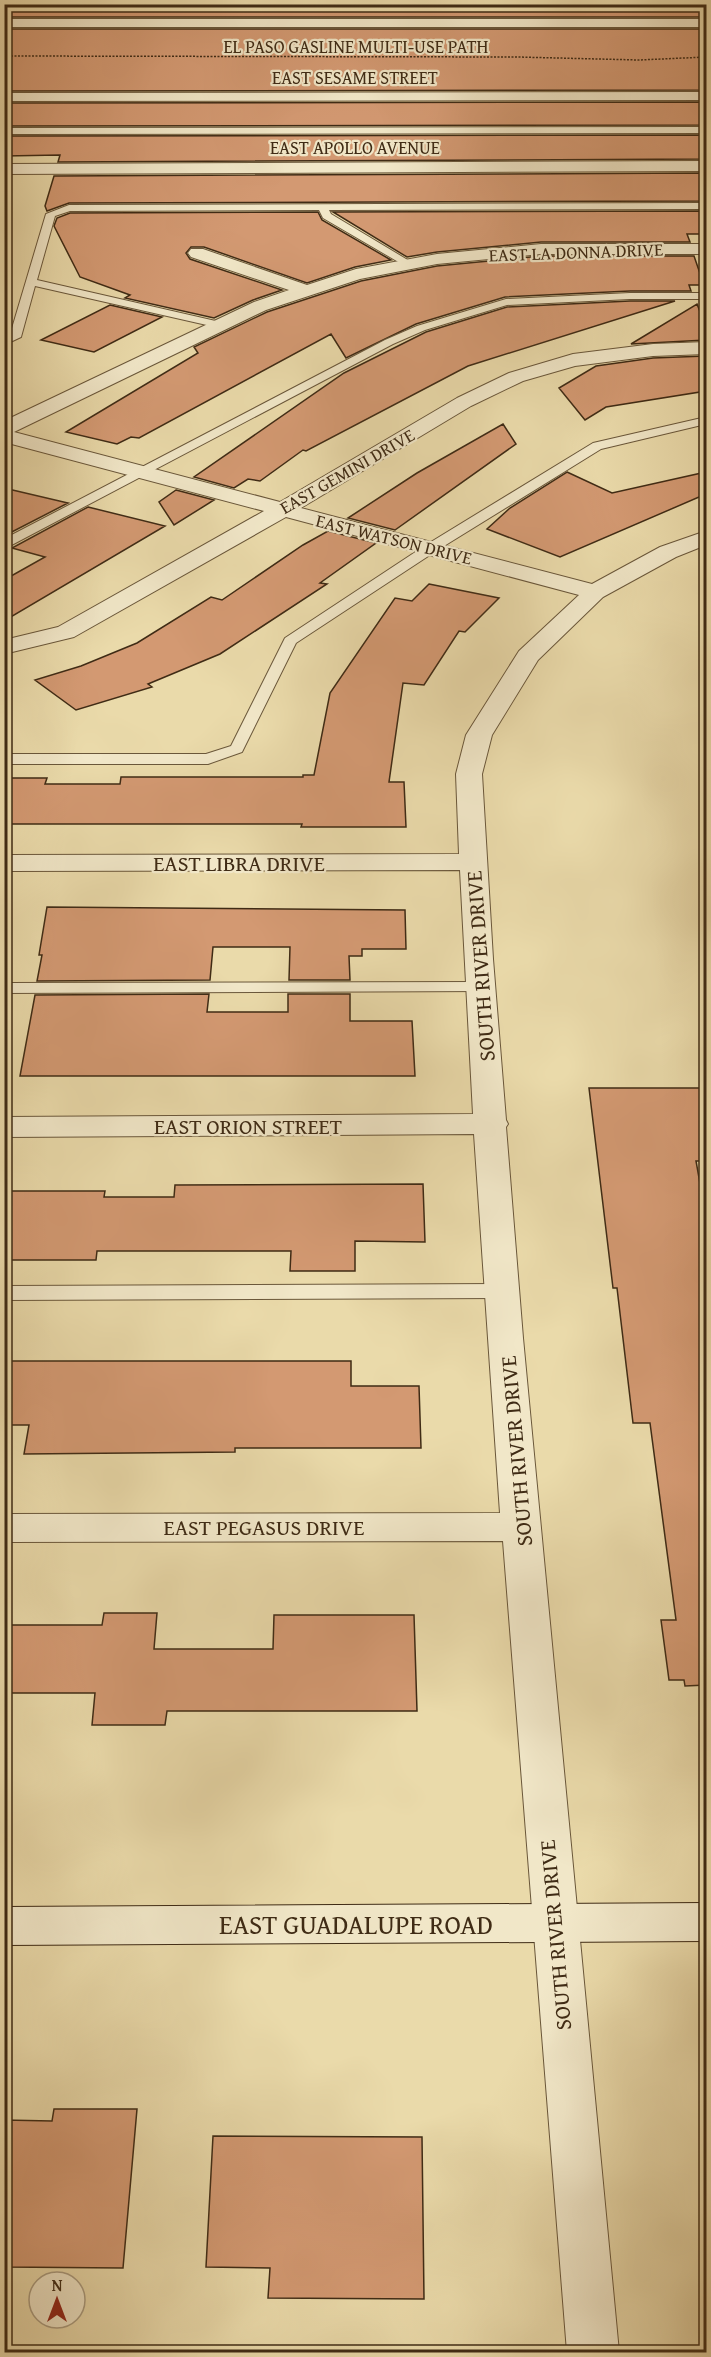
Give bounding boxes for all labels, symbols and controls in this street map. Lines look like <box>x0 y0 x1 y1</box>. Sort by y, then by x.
street label: EL PASO GASLINE MULTI-USE PATH <box>224 33 489 60</box>
street label: EAST SESAME STREET <box>272 64 438 91</box>
street label: EAST APOLLO AVENUE <box>270 134 440 161</box>
street label: EAST LA DONNA DRIVE <box>488 235 664 269</box>
street label: EAST GEMINI DRIVE <box>274 421 420 521</box>
street label: EAST WATSON DRIVE <box>313 507 475 571</box>
street label: EAST LIBRA DRIVE <box>153 847 325 879</box>
street label: SOUTH RIVER DRIVE <box>457 870 503 1062</box>
street label: EAST ORION STREET <box>154 1110 342 1142</box>
street label: SOUTH RIVER DRIVE <box>492 1354 540 1548</box>
street label: EAST PEGASUS DRIVE <box>164 1511 364 1543</box>
street label: SOUTH RIVER DRIVE <box>531 1838 579 2032</box>
street label: EAST GUADALUPE ROAD <box>219 1904 493 1944</box>
north arrow <box>27 2270 87 2330</box>
text: N <box>52 2273 63 2297</box>

